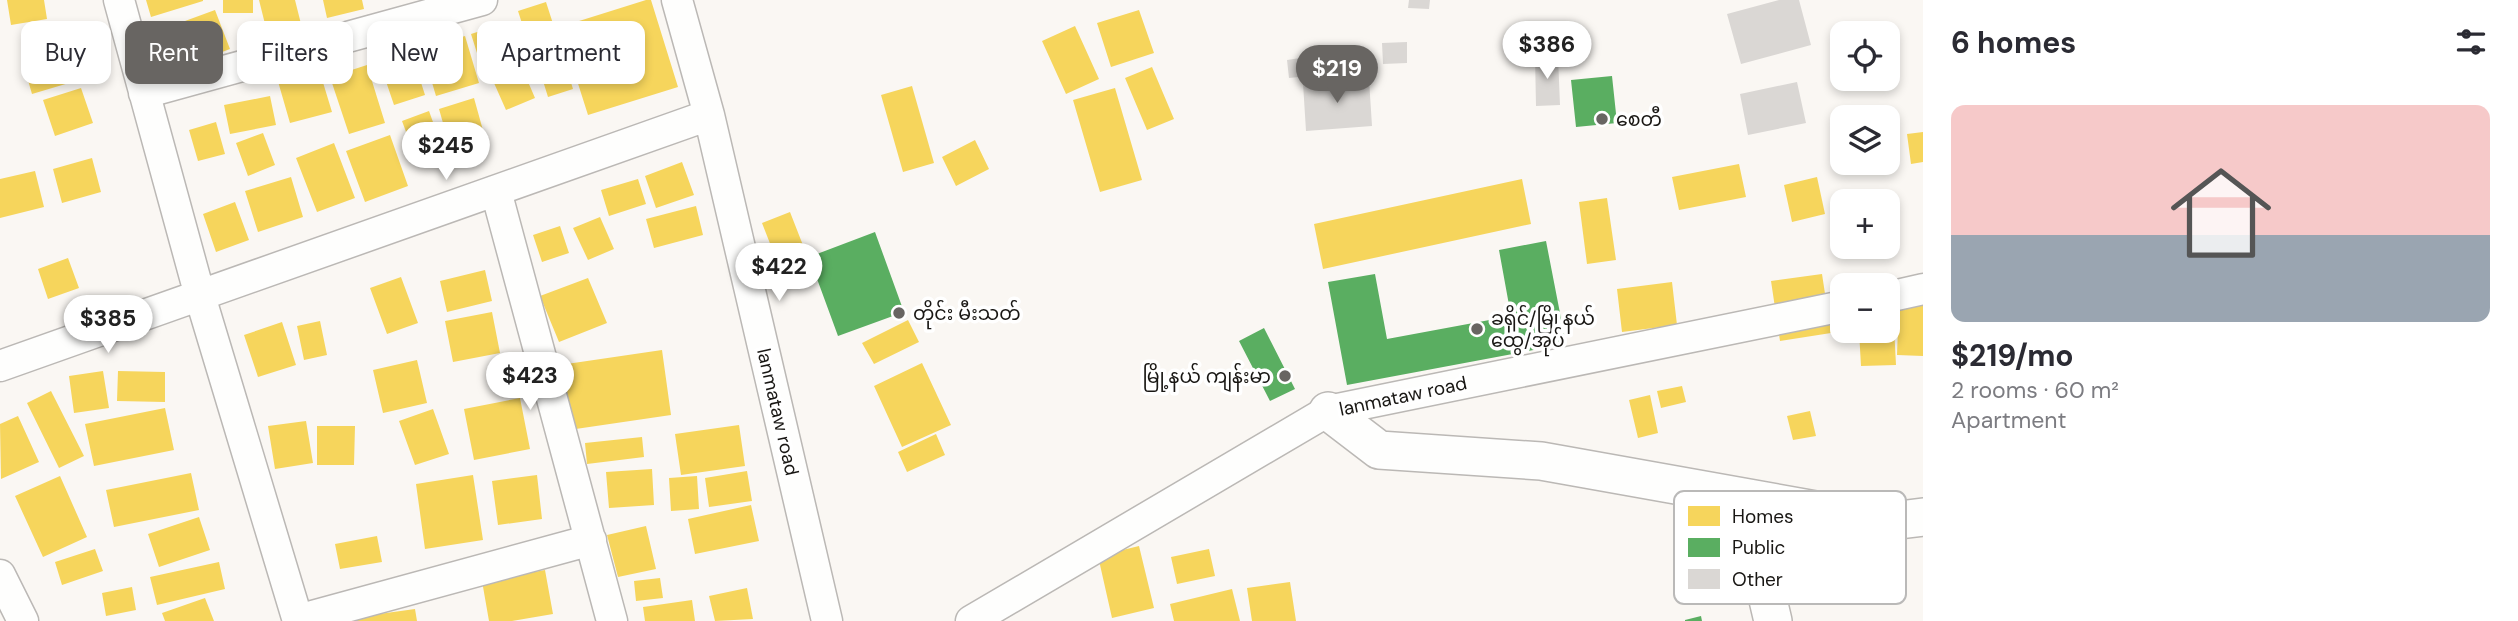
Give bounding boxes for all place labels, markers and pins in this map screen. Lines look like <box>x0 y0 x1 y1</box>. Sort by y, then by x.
pin: $386 <box>1506 22 1588 81</box>
pin: $219 <box>1296 46 1378 105</box>
place label: စေတီ <box>1616 105 1662 132</box>
marker: စေတီ <box>1594 111 1610 127</box>
pin: $245 <box>405 122 487 182</box>
pin: $422 <box>738 244 820 303</box>
pin: $385 <box>67 296 149 355</box>
place label: တိုင်း မီးသတ် <box>913 299 1021 330</box>
place label: ခရိုင်/မြို့နယ် ထွေ/အုပ် <box>1491 304 1595 357</box>
marker: တိုင်း မီးသတ် <box>891 305 907 321</box>
marker: ခရိုင်/မြို့နယ် ထွေ/အုပ် <box>1469 321 1485 337</box>
pin: $423 <box>489 352 571 412</box>
place label: မြို့နယ် ကျန်းမာ <box>1142 362 1271 392</box>
marker: မြို့နယ် ကျန်းမာ <box>1277 368 1293 384</box>

